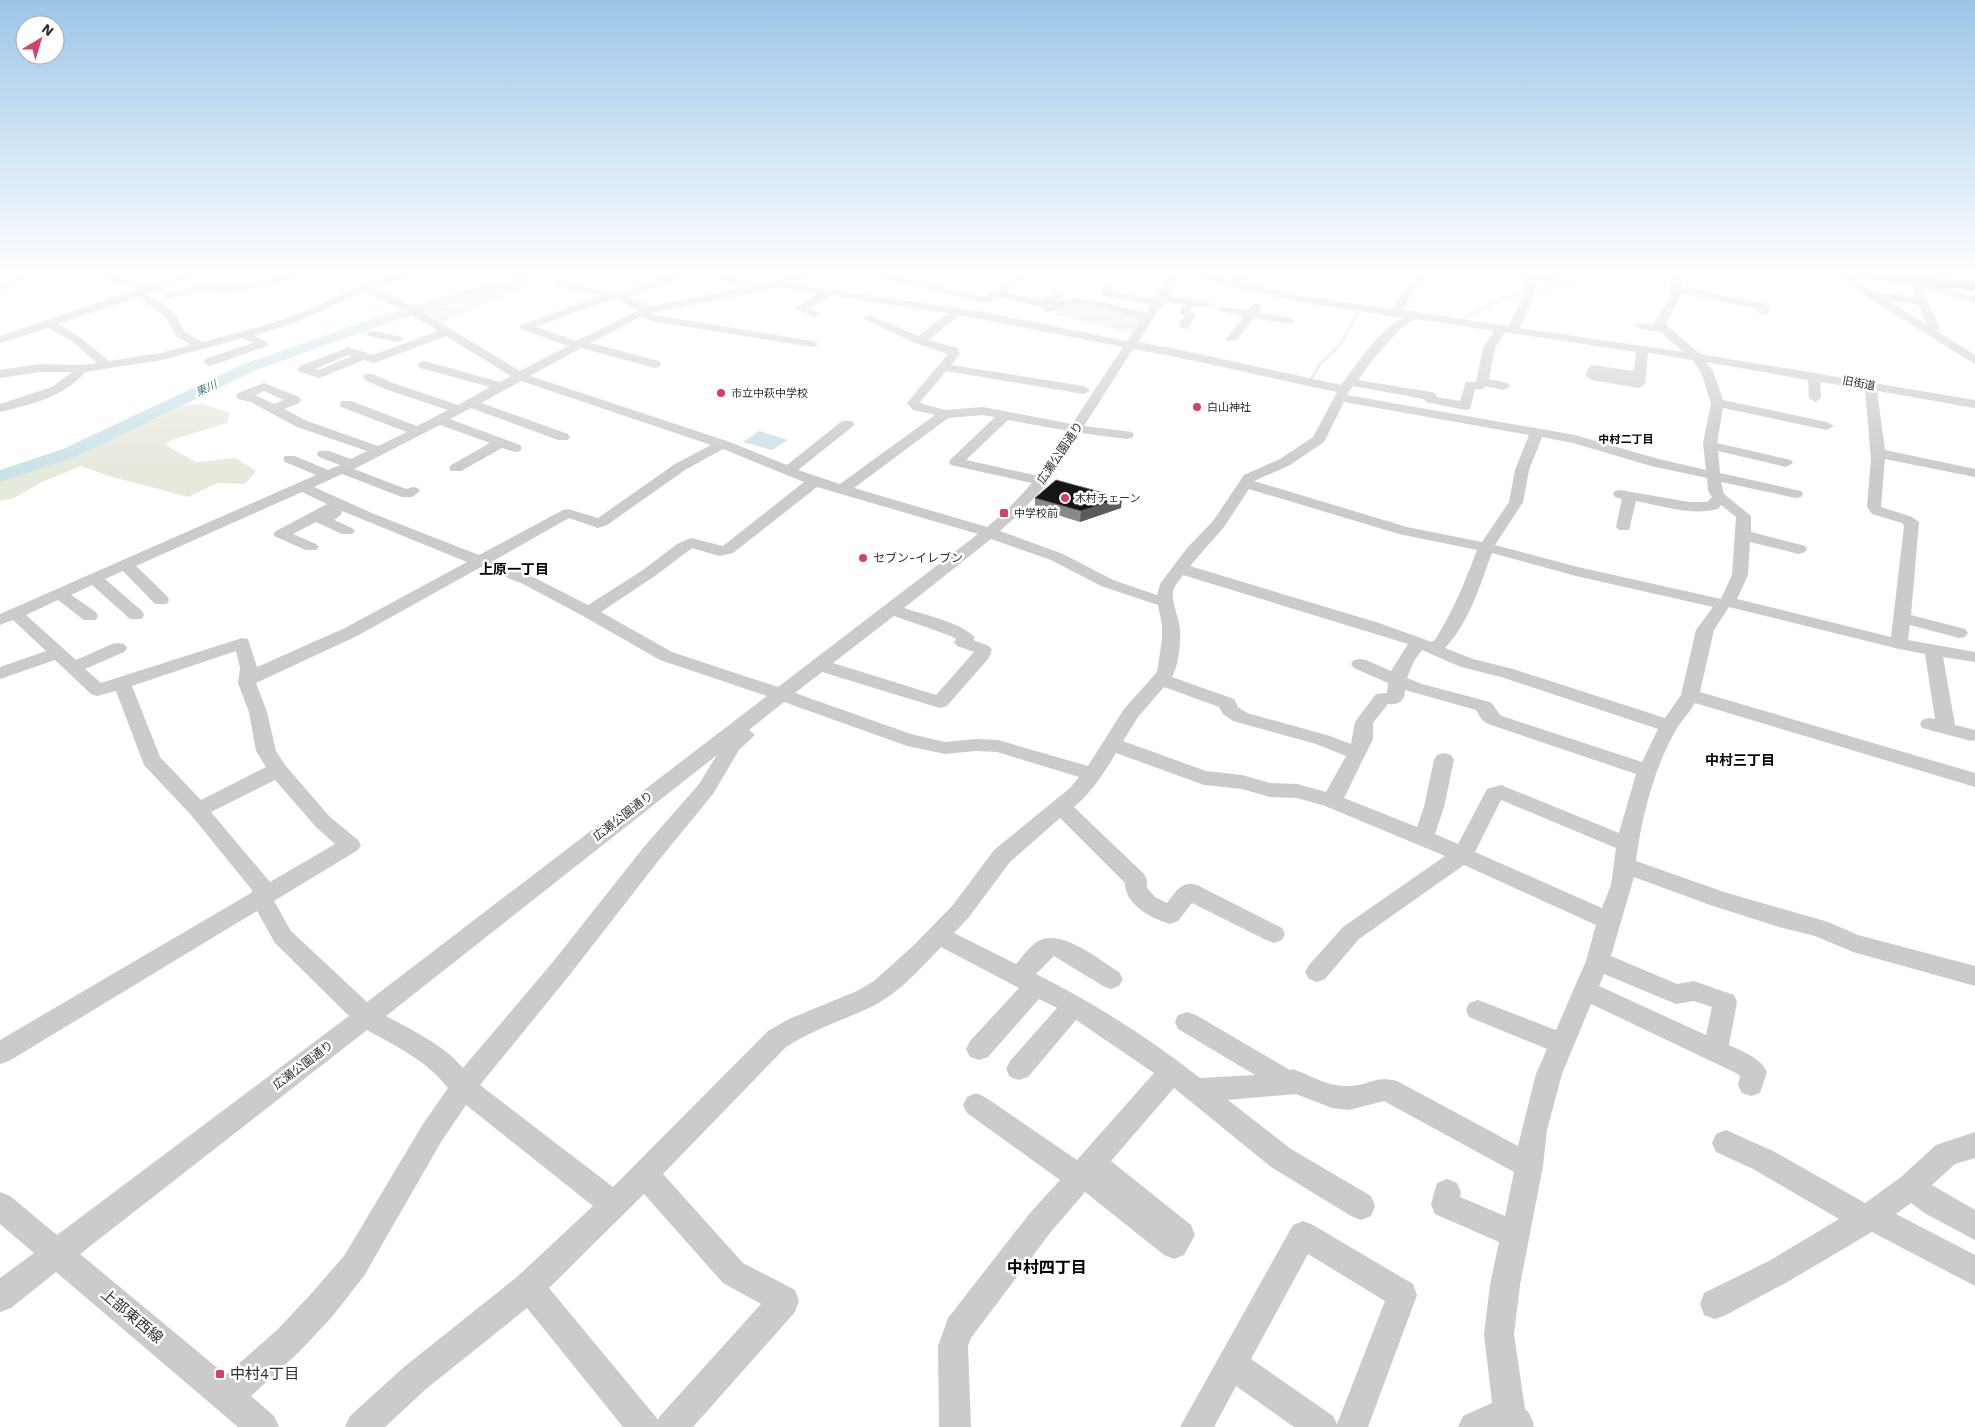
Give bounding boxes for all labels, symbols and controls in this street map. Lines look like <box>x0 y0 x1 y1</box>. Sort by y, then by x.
north arrow <box>15 15 65 65</box>
text: N <box>39 20 57 39</box>
street label: 旧街道 <box>1842 374 1876 393</box>
water label: 東川 <box>193 377 220 399</box>
marker: 市立中萩中学校 <box>715 387 727 399</box>
place label: 市立中萩中学校 <box>731 387 808 400</box>
marker: 白山神社 <box>1191 401 1203 413</box>
place label: 白山神社 <box>1207 401 1251 414</box>
street label: 広瀬公園通り <box>1034 419 1086 487</box>
district label: 中村二丁目 <box>1599 433 1654 446</box>
marker: 木村チェーン <box>1059 492 1071 504</box>
place label: 木村チェーン <box>1075 492 1140 505</box>
marker: 中学校前 <box>998 507 1010 519</box>
place label: 中学校前 <box>1014 507 1058 520</box>
place label: セブン-イレブン <box>873 551 963 565</box>
marker: セブン-イレブン <box>857 552 869 564</box>
district label: 上原一丁目 <box>479 561 549 577</box>
district label: 中村三丁目 <box>1705 752 1775 768</box>
street label: 広瀬公園通り <box>590 788 656 844</box>
street label: 広瀬公園通り <box>270 1038 336 1092</box>
district label: 中村四丁目 <box>1007 1258 1087 1277</box>
street label: 上部東西線 <box>97 1285 167 1347</box>
place label: 中村4丁目 <box>230 1365 299 1383</box>
marker: 中村4丁目 <box>214 1368 226 1380</box>

